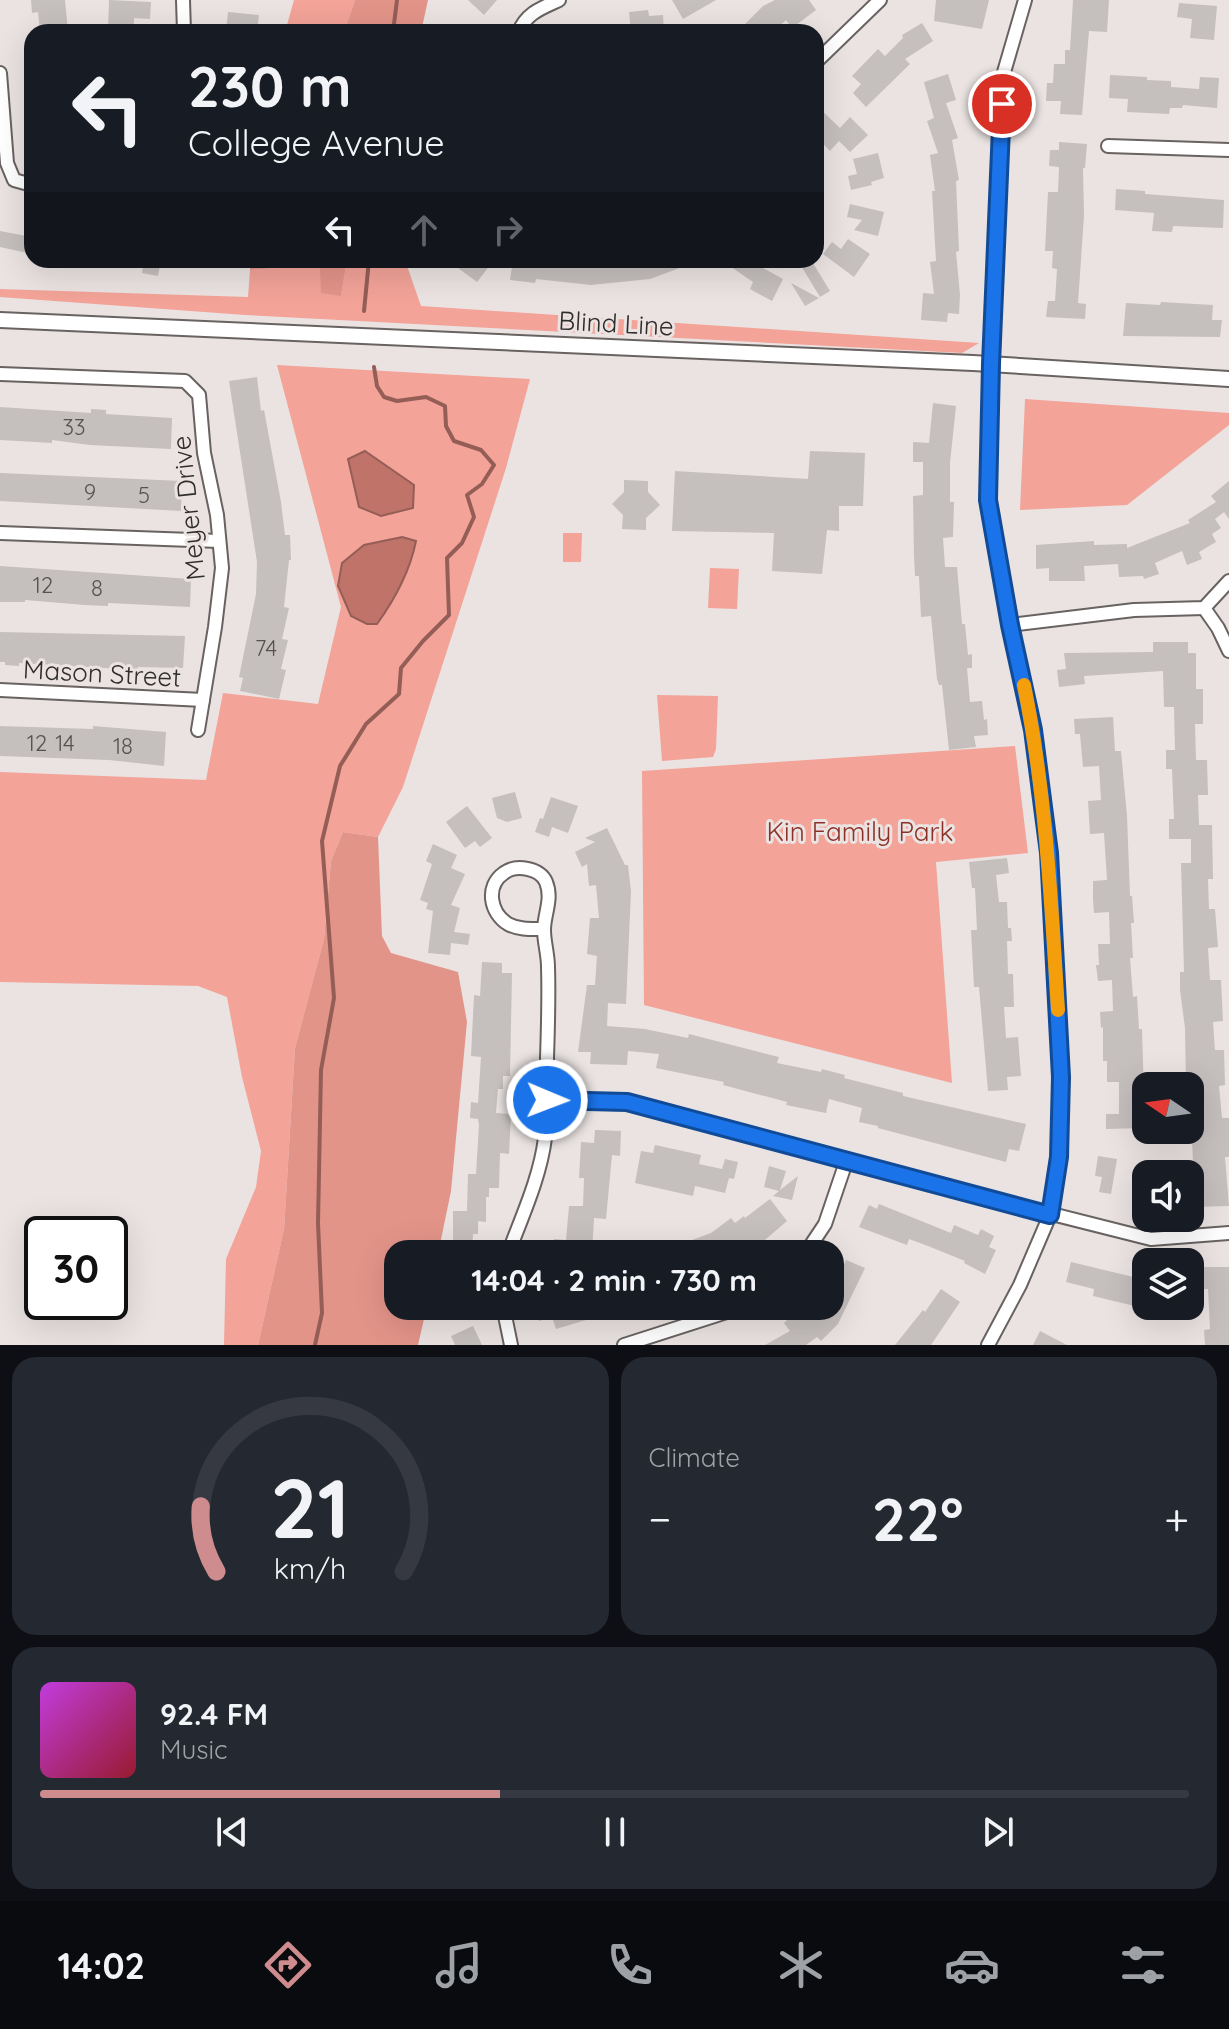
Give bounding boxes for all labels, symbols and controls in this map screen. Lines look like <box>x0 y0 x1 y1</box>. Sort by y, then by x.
text: 230 m <box>188 51 352 121</box>
icon: left <box>56 56 160 160</box>
pin <box>968 70 1036 138</box>
icon: arrive <box>980 82 1024 126</box>
text: College Avenue <box>188 120 445 165</box>
icon: left <box>318 208 362 252</box>
icon: ahead <box>402 208 446 252</box>
icon: right <box>486 208 530 252</box>
street label: Blind Line <box>558 304 674 342</box>
house number: 33 <box>62 413 86 441</box>
street label: Meyer Drive <box>164 434 212 582</box>
house number: 9 <box>84 478 96 506</box>
house number: 5 <box>138 481 150 509</box>
house number: 12 <box>33 571 53 599</box>
house number: 8 <box>91 574 103 602</box>
house number: 74 <box>255 634 277 662</box>
street label: Mason Street <box>22 652 182 694</box>
house number: 12 <box>27 729 47 757</box>
house number: 14 <box>55 729 75 757</box>
house number: 18 <box>113 732 133 760</box>
park label: Kin Family Park <box>767 815 953 848</box>
position arrow <box>505 1058 589 1142</box>
north arrow <box>1132 1072 1204 1144</box>
map controls <box>1132 1072 1204 1320</box>
button: sound <box>1132 1160 1204 1232</box>
speed limit sign: 30 <box>24 1216 128 1320</box>
button: layers <box>1132 1248 1204 1320</box>
text: 14:04 · 2 min · 730 m <box>471 1261 757 1299</box>
text: Climate <box>649 1441 740 1474</box>
text: 21 <box>270 1455 350 1559</box>
text: 22° <box>872 1481 964 1556</box>
text: − <box>649 1491 671 1546</box>
text: + <box>1164 1491 1189 1546</box>
text: km/h <box>274 1550 347 1586</box>
text: 92.4 FM <box>160 1695 268 1733</box>
text: Music <box>160 1733 228 1766</box>
icon: previous <box>210 1810 254 1854</box>
icon: pause <box>593 1810 637 1854</box>
icon: next <box>976 1810 1020 1854</box>
icon: directions <box>260 1937 316 1993</box>
icon: music <box>431 1937 487 1993</box>
icon: phone <box>602 1937 658 1993</box>
icon: climate <box>773 1937 829 1993</box>
icon: car <box>944 1937 1000 1993</box>
icon: filters <box>1115 1937 1171 1993</box>
text: 14:02 <box>58 1943 145 1988</box>

